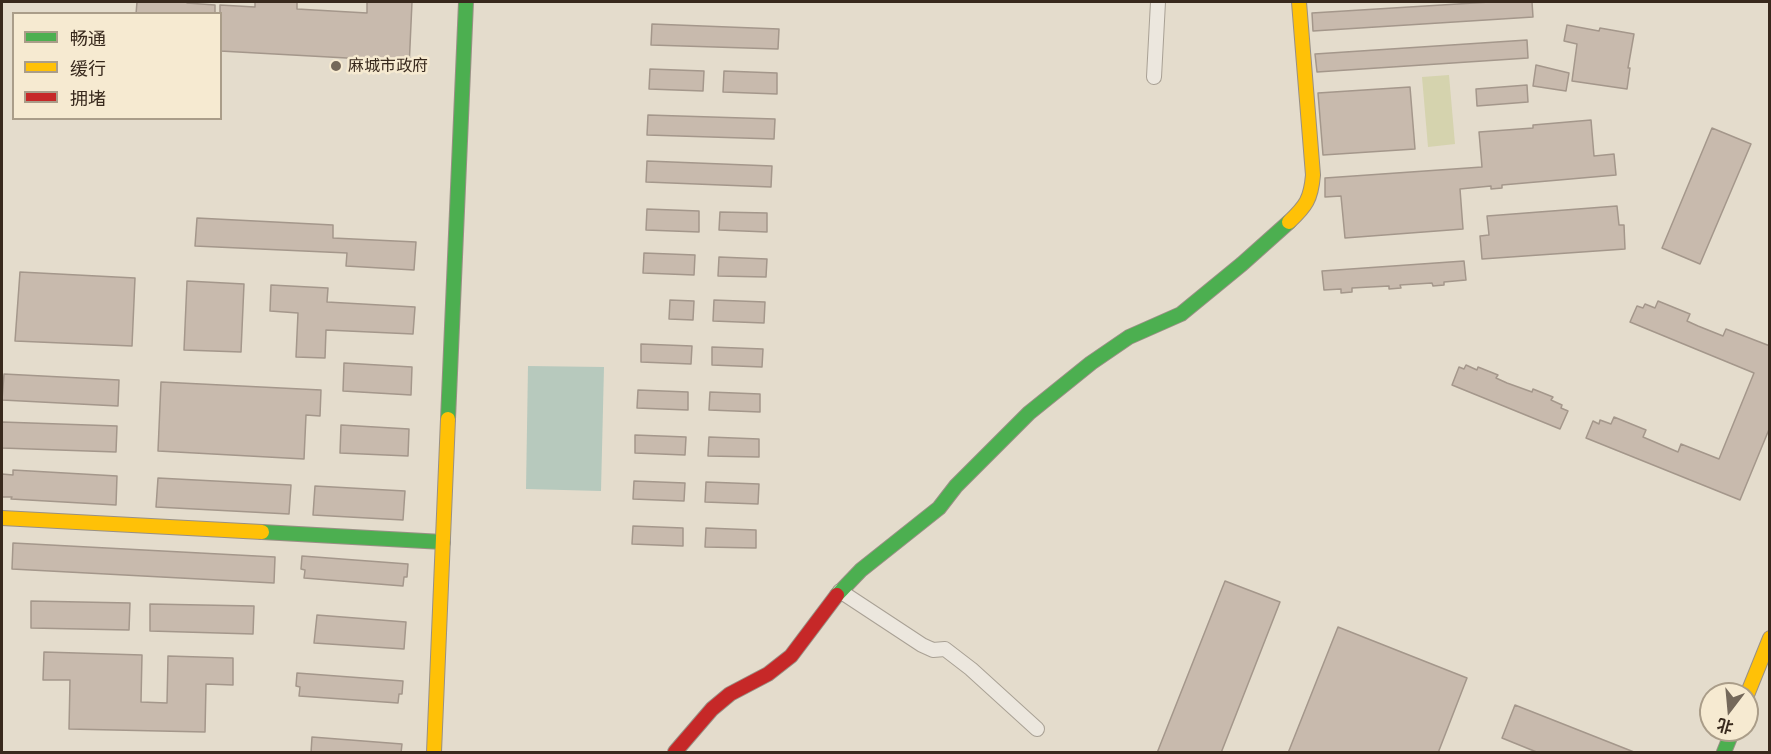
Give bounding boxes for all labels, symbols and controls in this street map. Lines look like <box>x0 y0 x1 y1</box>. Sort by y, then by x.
legend <box>12 12 222 120</box>
text: 畅通 <box>70 24 106 51</box>
text: 缓行 <box>70 54 106 81</box>
place label: 麻城市政府 <box>348 56 428 76</box>
marker: 麻城市政府 <box>329 59 343 73</box>
text: 拥堵 <box>70 84 106 111</box>
north arrow <box>1699 682 1759 742</box>
text: 北 <box>1714 714 1736 741</box>

